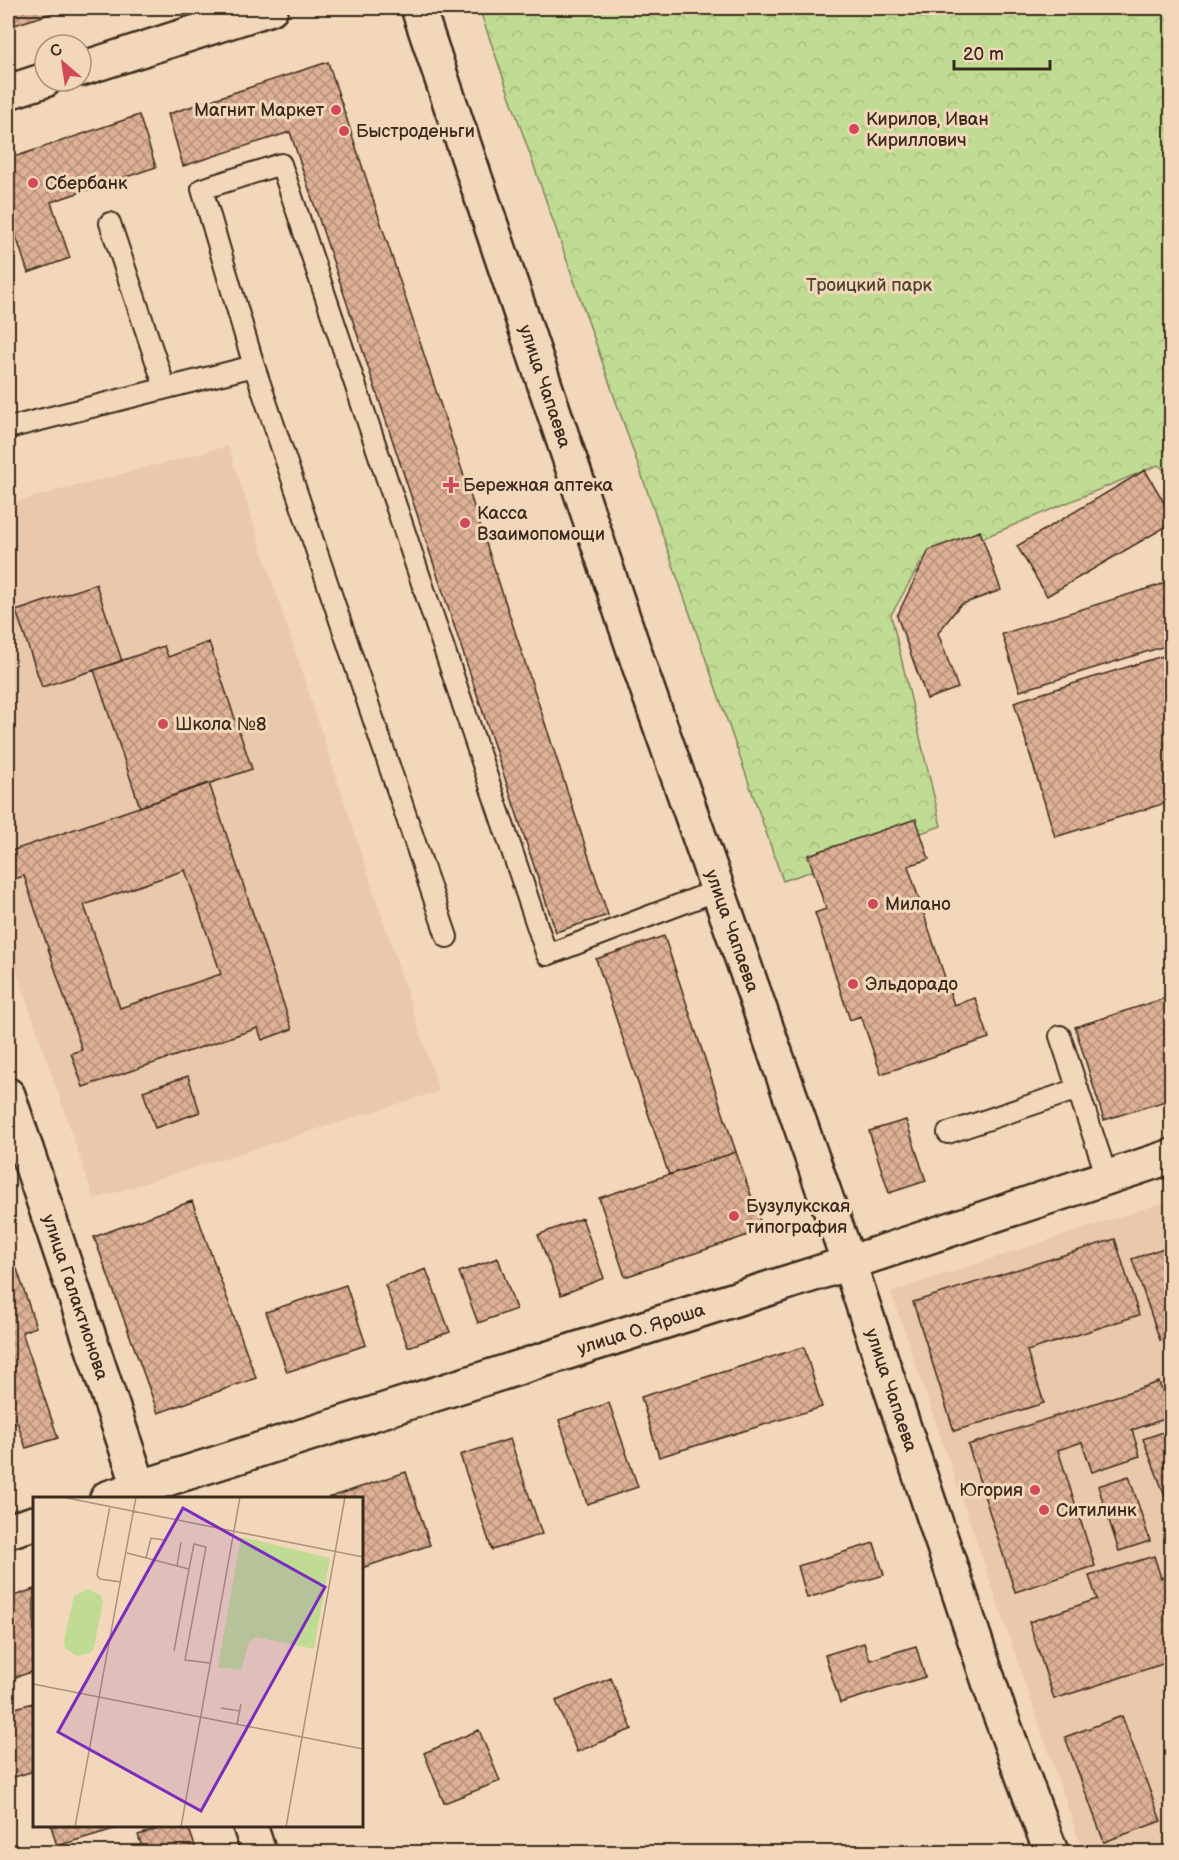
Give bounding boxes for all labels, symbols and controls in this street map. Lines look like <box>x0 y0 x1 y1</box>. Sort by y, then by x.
north arrow <box>33 33 93 93</box>
scale bar <box>954 33 1050 71</box>
text: С <box>47 40 66 62</box>
text: 20 m <box>963 44 1004 65</box>
place label: Магнит Маркет <box>194 100 325 121</box>
marker: Магнит Маркет <box>329 103 343 117</box>
place label: Кирилов, Иван Кириллович <box>866 109 989 151</box>
place label: Быстроденьги <box>356 121 475 142</box>
marker: Кирилов, Иван Кириллович <box>847 122 861 136</box>
marker: Быстроденьги <box>337 124 351 138</box>
place label: Сбербанк <box>45 173 128 194</box>
marker: Сбербанк <box>26 176 40 190</box>
park label: Троицкий парк <box>806 275 933 296</box>
street label: улица Чапаева <box>514 322 575 451</box>
place label: Бережная аптека <box>463 475 614 496</box>
marker: Бережная аптека <box>444 478 458 492</box>
place label: Касса Взаимопомощи <box>477 503 605 545</box>
marker: Касса Взаимопомощи <box>458 516 472 530</box>
place label: Школа №8 <box>175 714 266 735</box>
marker: Школа №8 <box>156 717 170 731</box>
street label: улица Чапаева <box>701 867 763 996</box>
place label: Милано <box>885 894 951 915</box>
marker: Милано <box>866 897 880 911</box>
place label: Эльдорадо <box>865 974 958 995</box>
marker: Эльдорадо <box>846 977 860 991</box>
place label: Бузулукская типография <box>746 1196 850 1238</box>
marker: Бузулукская типография <box>727 1209 741 1223</box>
street label: улица Галактионова <box>38 1212 113 1383</box>
street label: улица О. Яроша <box>575 1299 708 1359</box>
street label: улица Чапаева <box>861 1326 921 1455</box>
place label: Югория <box>959 1480 1023 1501</box>
marker: Югория <box>1028 1483 1042 1497</box>
inset map <box>33 1497 363 1827</box>
place label: Ситилинк <box>1056 1500 1137 1521</box>
marker: Ситилинк <box>1037 1503 1051 1517</box>

